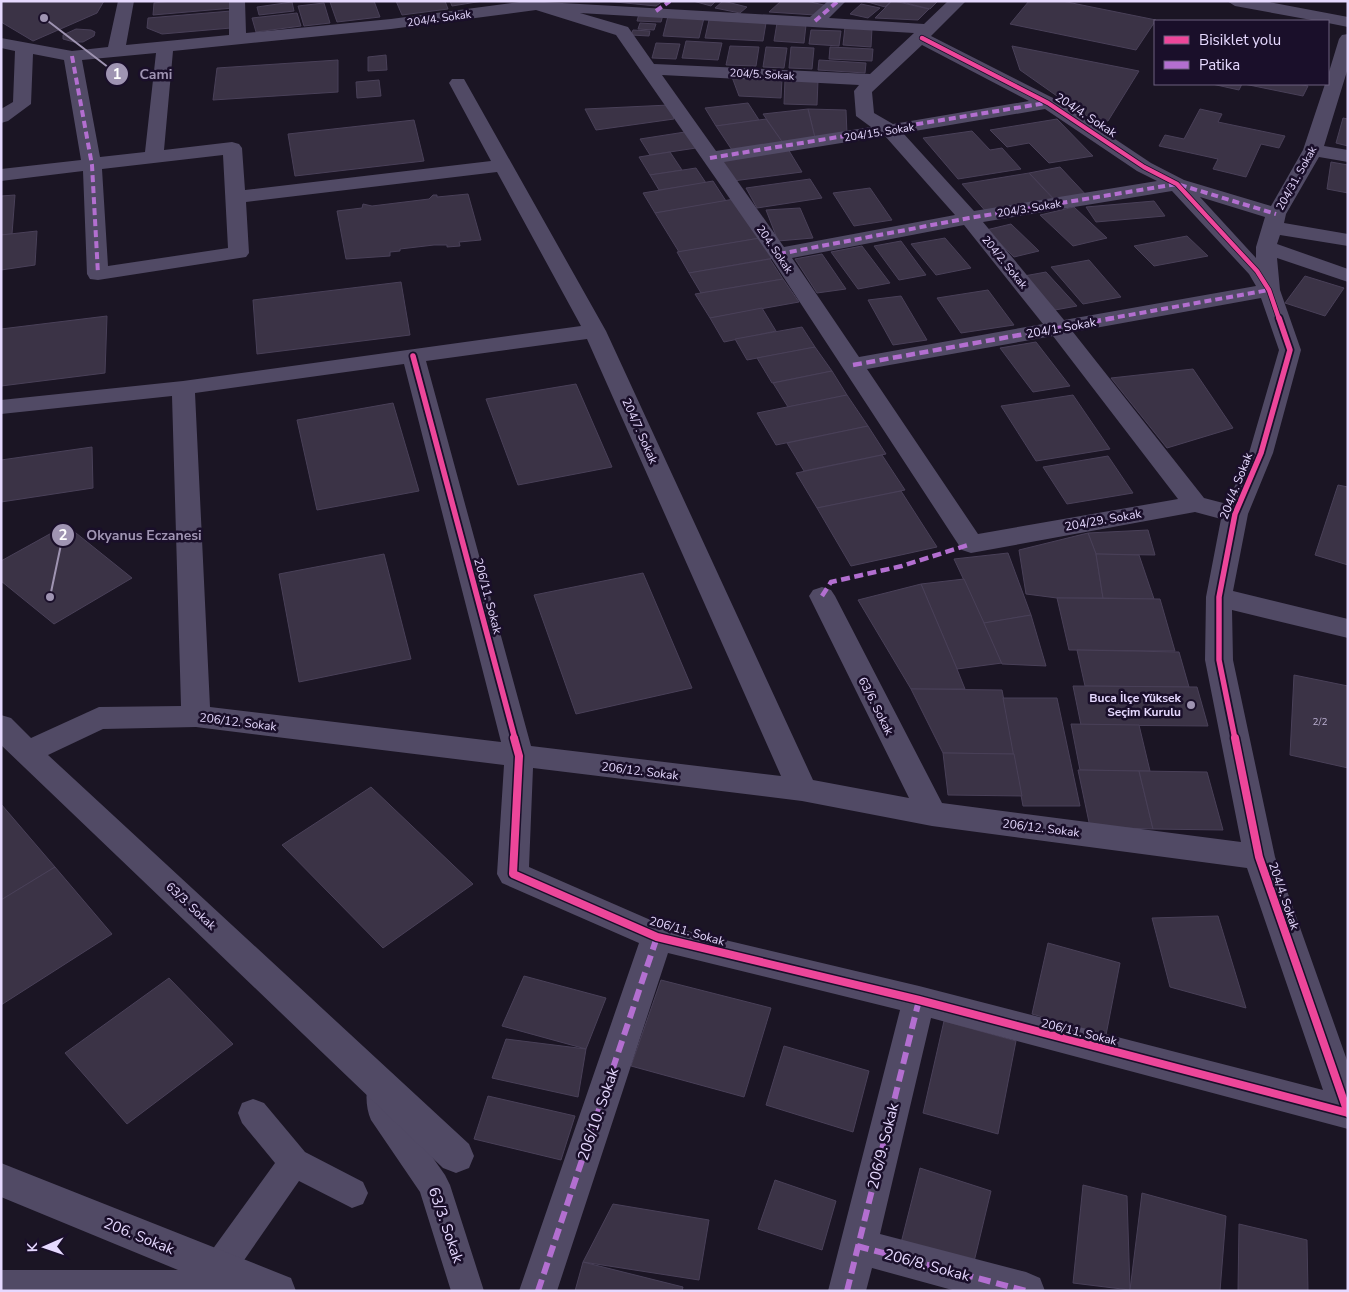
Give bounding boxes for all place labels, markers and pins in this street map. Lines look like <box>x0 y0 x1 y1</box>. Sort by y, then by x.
callout: Cami <box>104 59 182 88</box>
callout: Okyanus Eczanesi <box>51 521 211 550</box>
place label: Buca İlçe Yüksek Seçim Kurulu <box>1089 690 1182 720</box>
marker: Buca İlçe Yüksek Seçim Kurulu <box>1185 699 1197 711</box>

